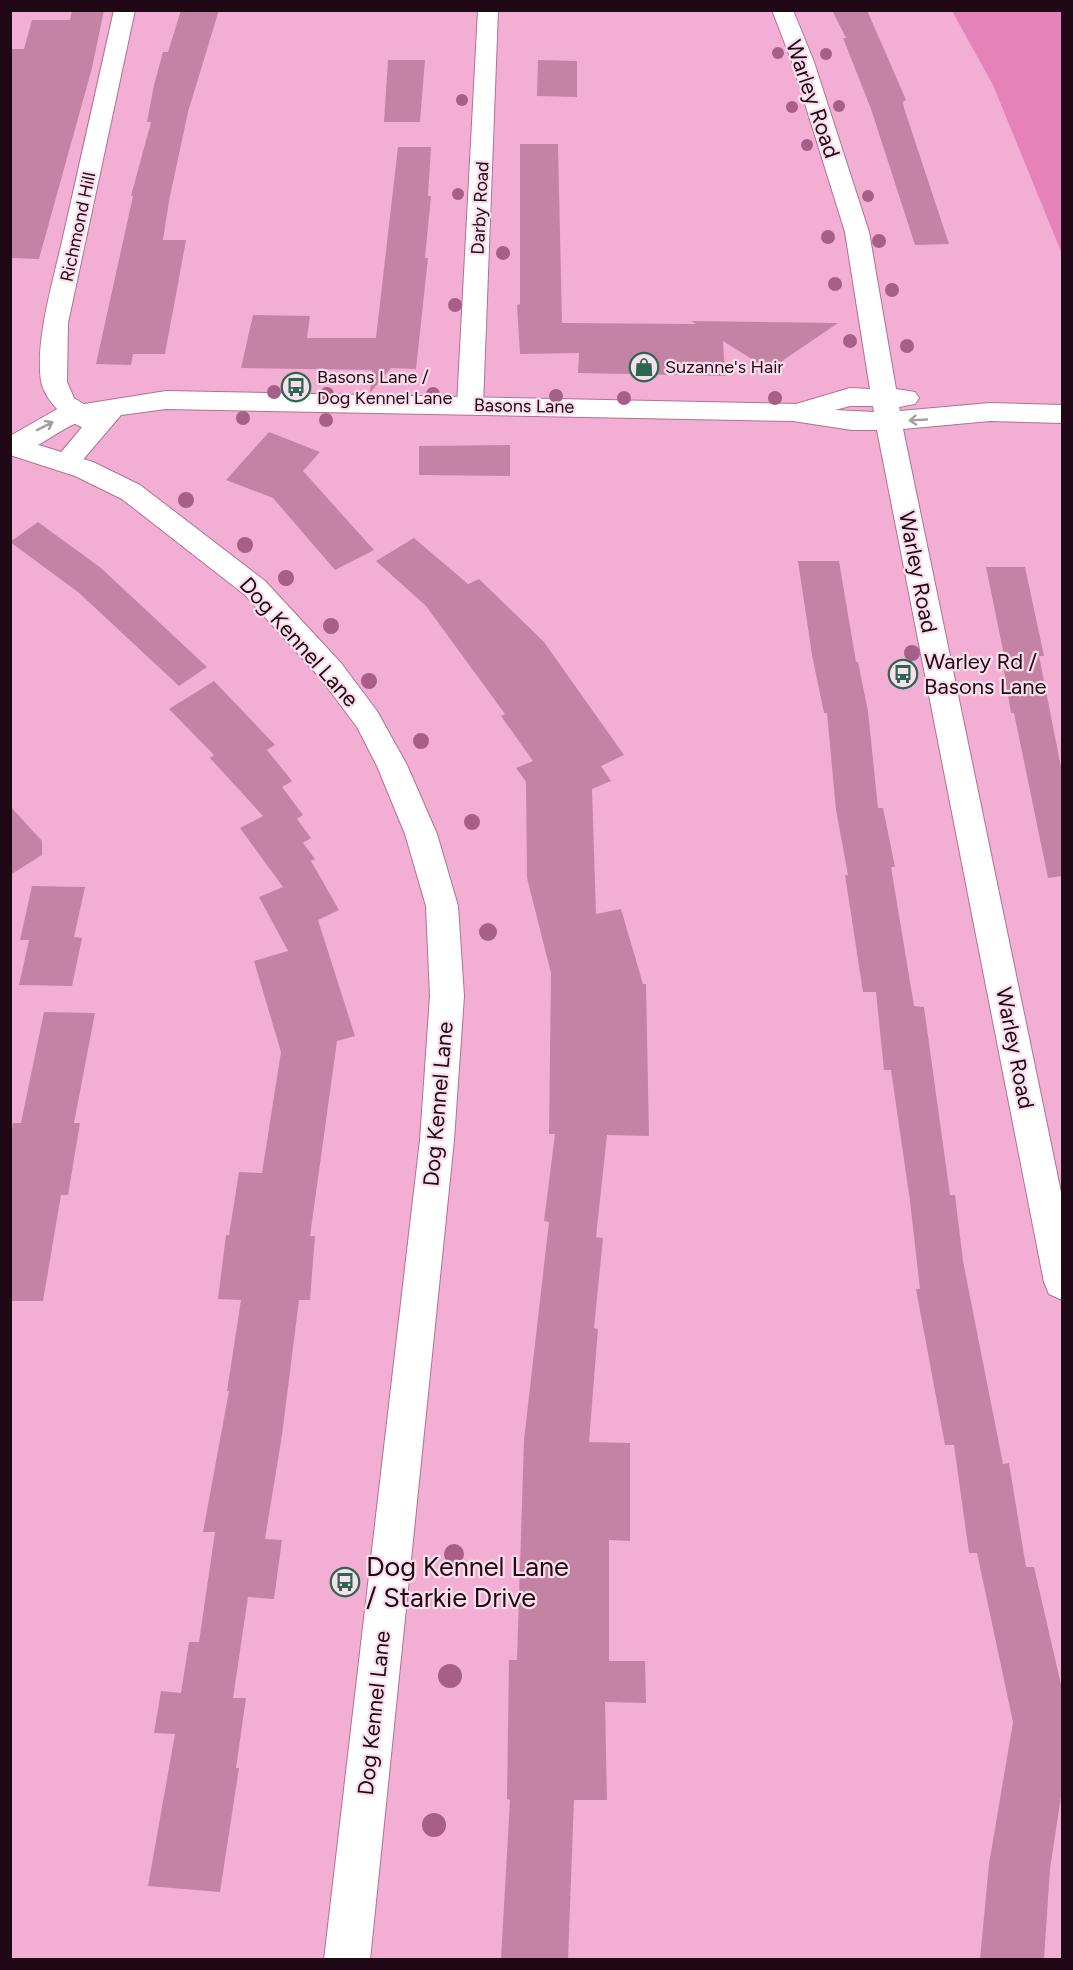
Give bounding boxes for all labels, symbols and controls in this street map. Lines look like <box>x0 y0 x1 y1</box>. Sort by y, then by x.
street label: Warley Road <box>780 36 846 162</box>
street label: Darby Road <box>467 161 493 255</box>
street label: Richmond Hill <box>56 170 100 284</box>
shop icon: Suzanne's Hair <box>628 351 660 383</box>
place label: Suzanne's Hair <box>665 356 783 378</box>
place label: Basons Lane / Dog Kennel Lane <box>317 366 452 409</box>
bus stop icon: Basons Lane / Dog Kennel Lane <box>280 371 312 403</box>
street label: Basons Lane <box>474 394 575 418</box>
one-way arrow <box>909 414 929 425</box>
one-way arrow <box>35 420 53 431</box>
street label: Warley Road <box>893 509 943 635</box>
street label: Dog Kennel Lane <box>234 572 364 712</box>
place label: Warley Rd / Basons Lane <box>924 648 1047 700</box>
bus stop icon: Warley Rd / Basons Lane <box>887 658 919 690</box>
street label: Warley Road <box>990 985 1040 1111</box>
street label: Dog Kennel Lane <box>417 1020 459 1188</box>
place label: Dog Kennel Lane / Starkie Drive <box>366 1550 569 1614</box>
bus stop icon: Dog Kennel Lane / Starkie Drive <box>329 1566 361 1598</box>
street label: Dog Kennel Lane <box>352 1629 396 1797</box>

